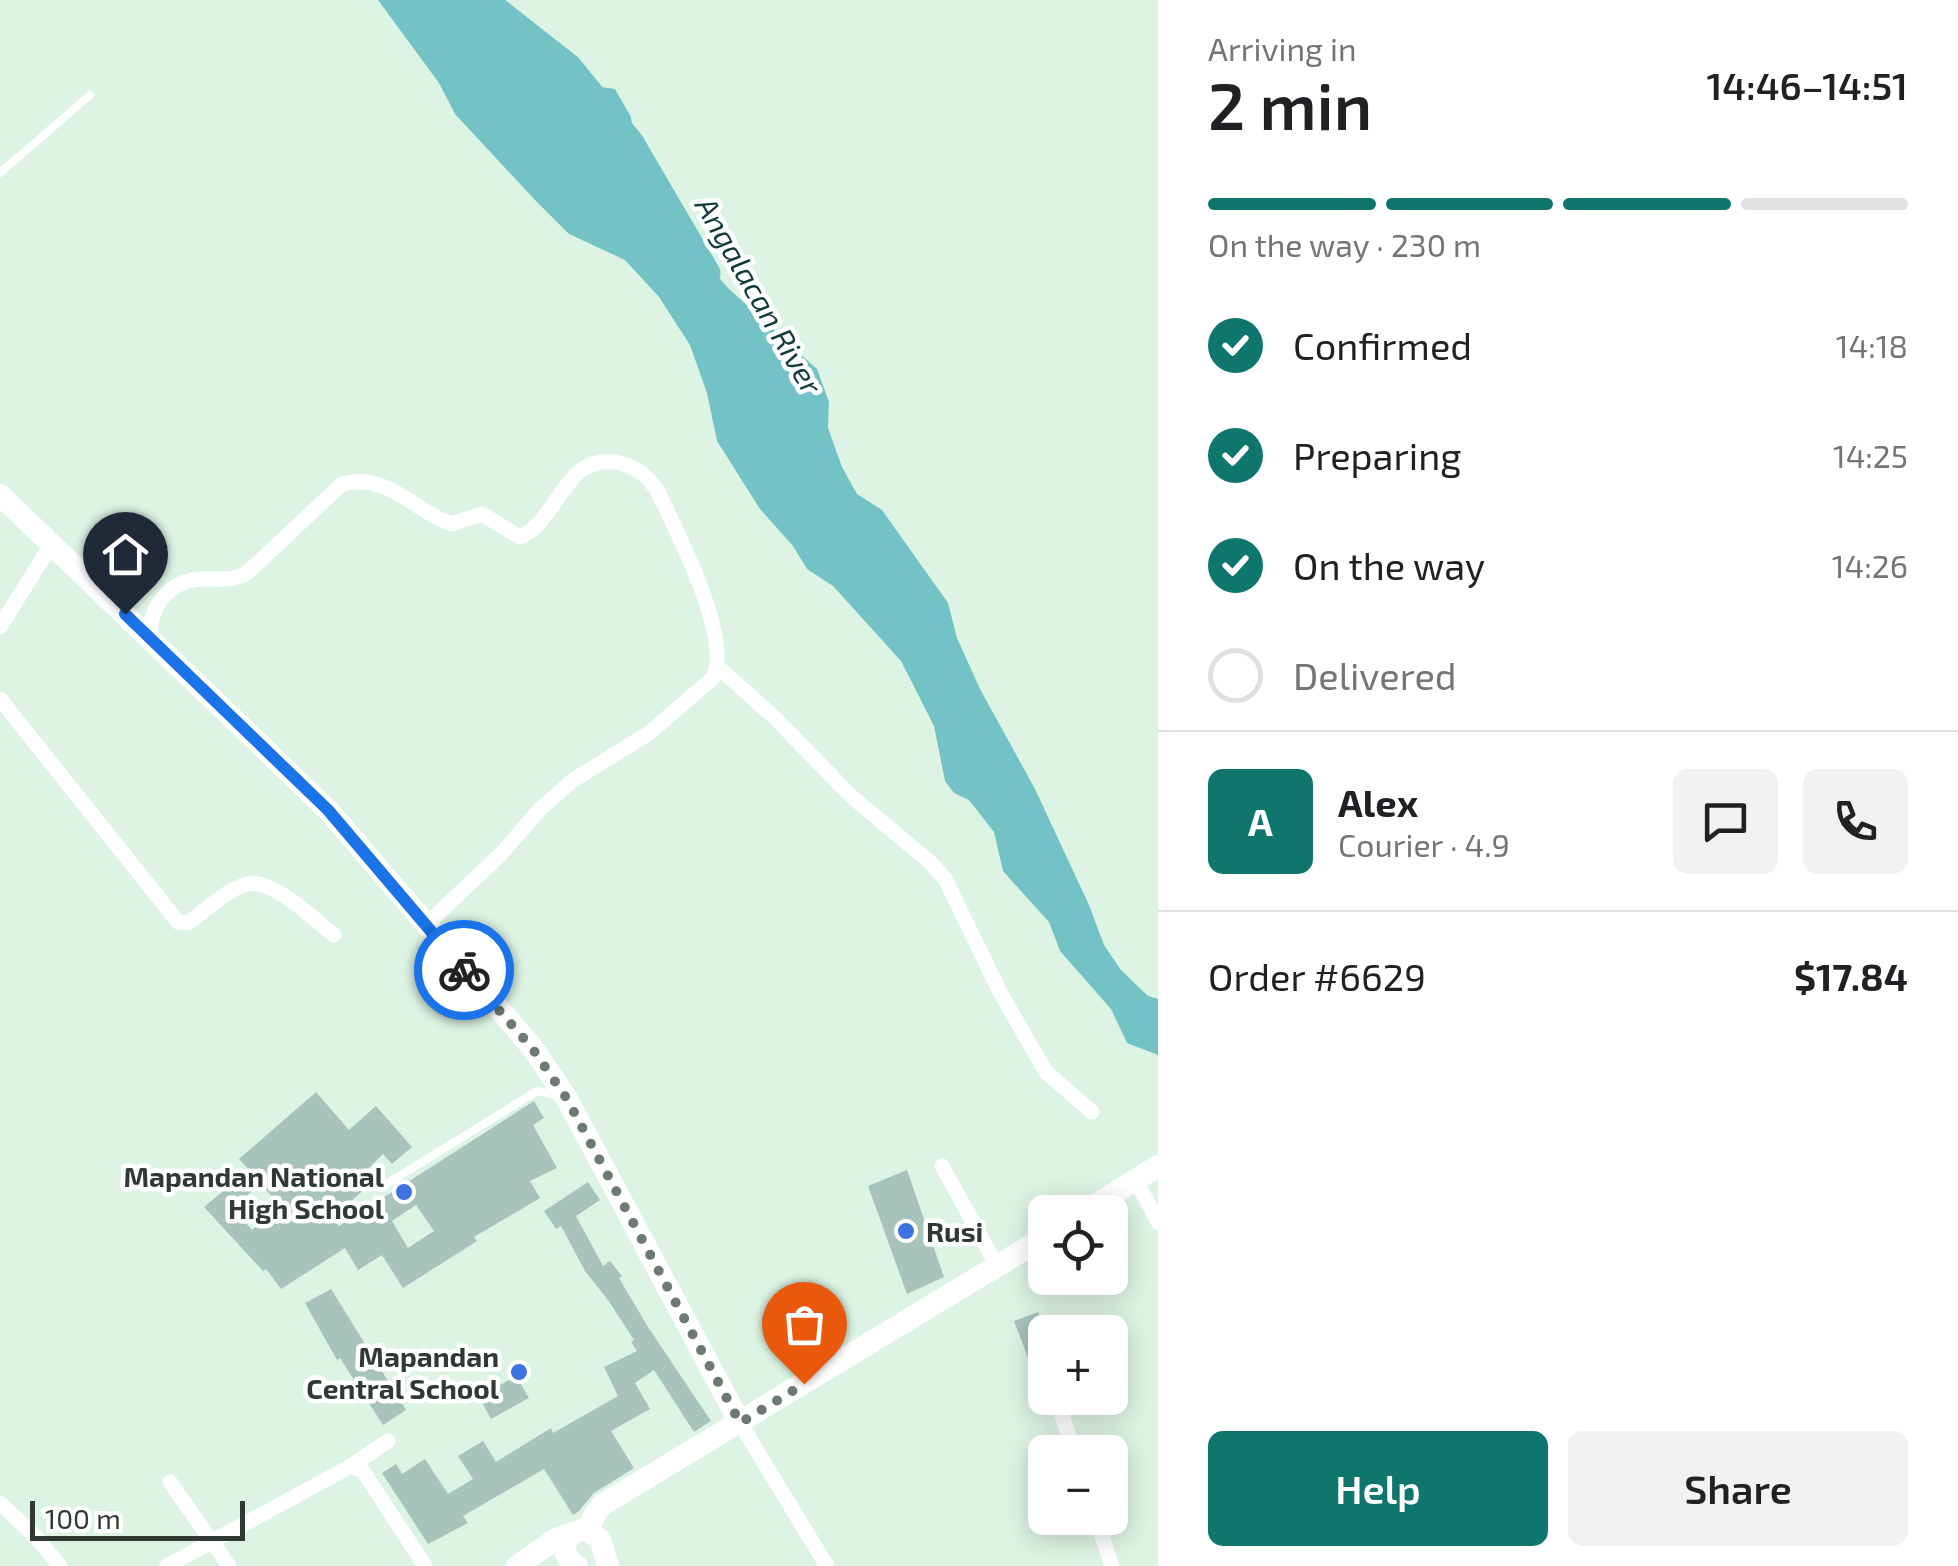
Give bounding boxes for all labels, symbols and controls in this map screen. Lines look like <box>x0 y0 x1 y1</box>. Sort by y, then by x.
text: Arriving in <box>1208 29 1357 67</box>
text: 14:46–14:51 <box>1706 62 1908 108</box>
text: 2 min <box>1208 65 1372 143</box>
water label: Angalacan River <box>688 189 832 401</box>
text: On the way · 230 m <box>1208 225 1481 263</box>
icon: check <box>1208 318 1263 373</box>
text: Confirmed <box>1293 322 1472 368</box>
text: 14:18 <box>1836 326 1908 364</box>
icon: check <box>1208 428 1263 483</box>
text: Preparing <box>1293 432 1461 478</box>
text: 14:25 <box>1833 436 1908 474</box>
pin <box>83 512 168 615</box>
icon: home <box>98 527 153 582</box>
icon: check <box>1208 538 1263 593</box>
text: On the way <box>1293 542 1485 588</box>
text: 14:26 <box>1832 546 1908 584</box>
text: Delivered <box>1293 652 1457 698</box>
button: chat <box>1673 769 1778 874</box>
button: phone <box>1803 769 1908 874</box>
text: Alex <box>1338 779 1418 825</box>
text: A <box>1248 798 1273 844</box>
text: Courier · 4.9 <box>1338 825 1510 863</box>
courier <box>414 920 514 1020</box>
icon: bike <box>437 943 492 998</box>
text: Order #6629 <box>1208 953 1426 999</box>
text: $17.84 <box>1794 953 1908 999</box>
place label: Mapandan National High School <box>123 1159 385 1225</box>
marker: Mapandan National High School <box>393 1181 415 1203</box>
map controls <box>1028 1195 1128 1535</box>
button: locate <box>1028 1195 1128 1295</box>
place label: Rusi <box>926 1214 983 1248</box>
marker: Rusi <box>895 1220 917 1242</box>
pin <box>762 1282 847 1385</box>
icon: bag <box>777 1297 832 1352</box>
button: + <box>1028 1315 1128 1415</box>
place label: Mapandan Central School <box>306 1339 500 1405</box>
marker: Mapandan Central School <box>508 1361 530 1383</box>
button: Help <box>1208 1431 1548 1546</box>
button: Share <box>1568 1431 1908 1546</box>
button: − <box>1028 1435 1128 1535</box>
scale bar <box>30 1496 245 1540</box>
text: 100 m <box>45 1501 121 1535</box>

